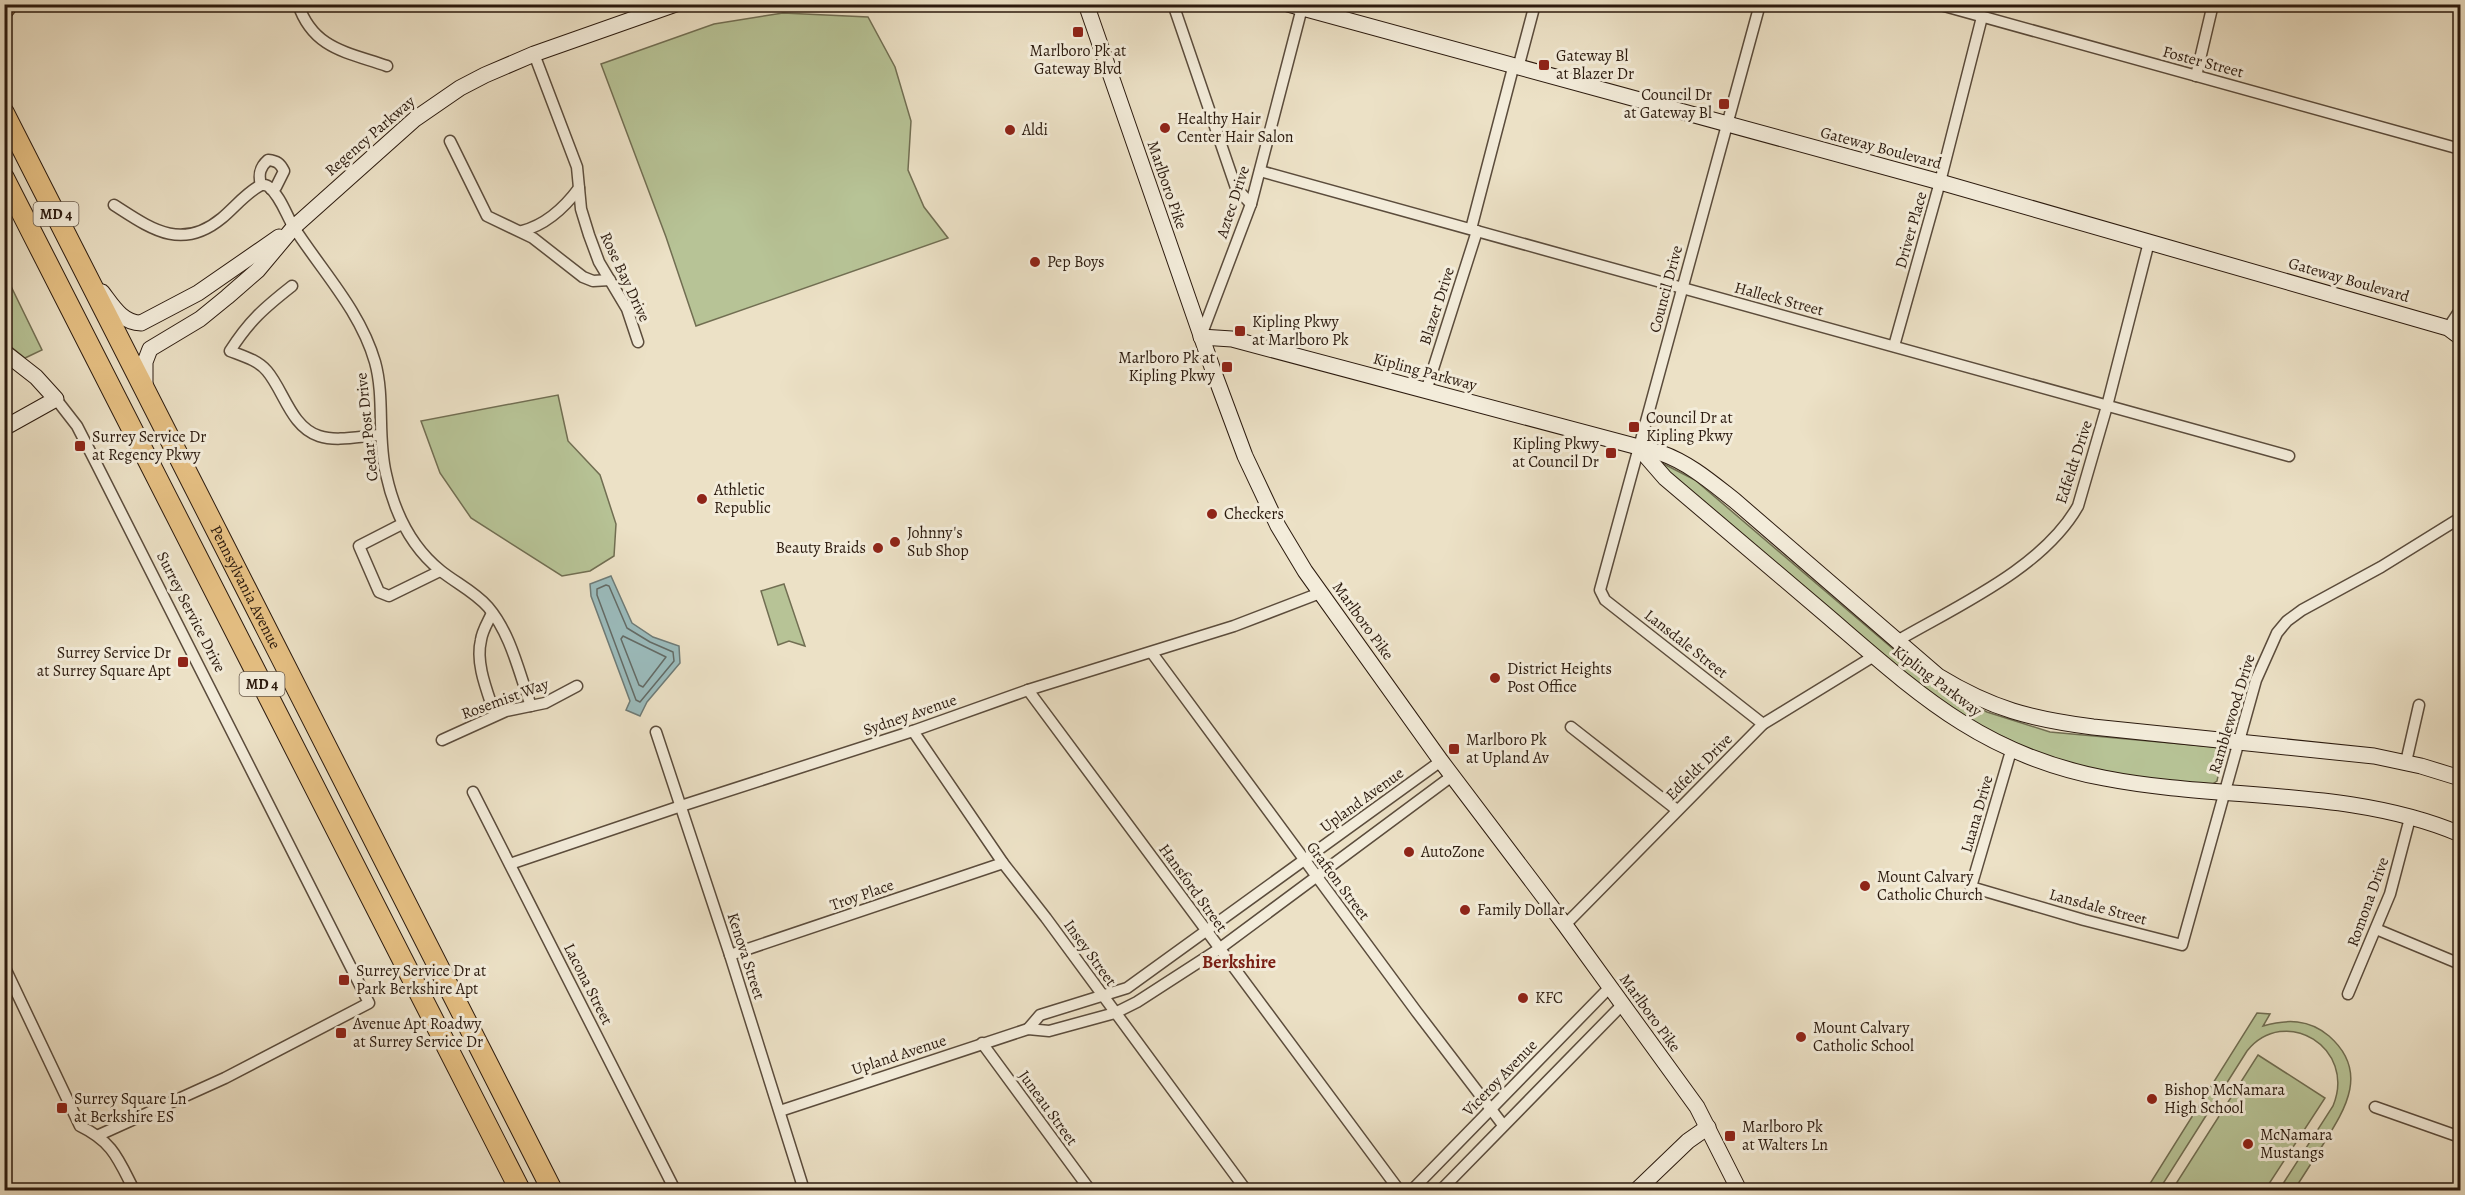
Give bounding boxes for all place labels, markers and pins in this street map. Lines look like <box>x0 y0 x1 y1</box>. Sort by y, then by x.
marker: Marlboro Pk at Gateway Blvd <box>1071 25 1085 39</box>
place label: Marlboro Pk at Gateway Blvd <box>1030 40 1126 80</box>
place label: Gateway Bl at Blazer Dr <box>1556 45 1634 85</box>
marker: Gateway Bl at Blazer Dr <box>1537 58 1551 72</box>
place label: Council Dr at Gateway Bl <box>1624 84 1712 124</box>
marker: Council Dr at Gateway Bl <box>1717 97 1731 111</box>
place label: Healthy Hair Center Hair Salon <box>1177 108 1294 148</box>
place label: Aldi <box>1021 119 1048 141</box>
marker: Healthy Hair Center Hair Salon <box>1158 121 1172 135</box>
marker: Aldi <box>1003 123 1017 137</box>
place label: Pep Boys <box>1047 251 1105 273</box>
marker: Pep Boys <box>1028 255 1042 269</box>
place label: Kipling Pkwy at Marlboro Pk <box>1252 311 1349 351</box>
marker: Kipling Pkwy at Marlboro Pk <box>1233 324 1247 338</box>
place label: Marlboro Pk at Kipling Pkwy <box>1118 347 1216 387</box>
marker: Marlboro Pk at Kipling Pkwy <box>1220 360 1234 374</box>
place label: Council Dr at Kipling Pkwy <box>1646 407 1733 447</box>
marker: Council Dr at Kipling Pkwy <box>1627 420 1641 434</box>
place label: Surrey Service Dr at Regency Pkwy <box>92 426 206 466</box>
place label: Kipling Pkwy at Council Dr <box>1512 433 1600 473</box>
marker: Surrey Service Dr at Regency Pkwy <box>73 439 87 453</box>
marker: Kipling Pkwy at Council Dr <box>1604 446 1618 460</box>
place label: Athletic Republic <box>713 479 771 519</box>
marker: Athletic Republic <box>695 492 709 506</box>
place label: Checkers <box>1224 503 1284 525</box>
marker: Checkers <box>1205 507 1219 521</box>
place label: Johnny's Sub Shop <box>907 522 969 562</box>
marker: Johnny's Sub Shop <box>888 535 902 549</box>
place label: Beauty Braids <box>775 537 866 559</box>
marker: Beauty Braids <box>871 541 885 555</box>
place label: Surrey Service Dr at Surrey Square Apt <box>37 642 171 682</box>
marker: Surrey Service Dr at Surrey Square Apt <box>176 655 190 669</box>
place label: District Heights Post Office <box>1507 658 1612 698</box>
marker: District Heights Post Office <box>1488 671 1502 685</box>
place label: Marlboro Pk at Upland Av <box>1466 729 1550 769</box>
marker: Marlboro Pk at Upland Av <box>1447 742 1461 756</box>
place label: AutoZone <box>1420 841 1485 863</box>
marker: AutoZone <box>1402 845 1416 859</box>
place label: Mount Calvary Catholic Church <box>1877 866 1984 906</box>
marker: Mount Calvary Catholic Church <box>1858 879 1872 893</box>
place label: Family Dollar <box>1477 899 1565 921</box>
marker: Family Dollar <box>1458 903 1472 917</box>
place label: Surrey Service Dr at Park Berkshire Apt <box>356 960 486 1000</box>
marker: Surrey Service Dr at Park Berkshire Apt <box>337 973 351 987</box>
place label: KFC <box>1535 987 1563 1009</box>
marker: KFC <box>1516 991 1530 1005</box>
place label: Avenue Apt Roadwy at Surrey Service Dr <box>352 1013 483 1053</box>
place label: Mount Calvary Catholic School <box>1813 1017 1914 1057</box>
marker: Avenue Apt Roadwy at Surrey Service Dr <box>334 1026 348 1040</box>
marker: Mount Calvary Catholic School <box>1794 1030 1808 1044</box>
place label: Bishop McNamara High School <box>2164 1079 2285 1119</box>
place label: Surrey Square Ln at Berkshire ES <box>74 1088 187 1128</box>
marker: Bishop McNamara High School <box>2145 1092 2159 1106</box>
marker: Surrey Square Ln at Berkshire ES <box>55 1101 69 1115</box>
place label: Marlboro Pk at Walters Ln <box>1742 1116 1828 1156</box>
place label: McNamara Mustangs <box>2260 1124 2333 1164</box>
marker: Marlboro Pk at Walters Ln <box>1723 1129 1737 1143</box>
marker: McNamara Mustangs <box>2241 1137 2255 1151</box>

